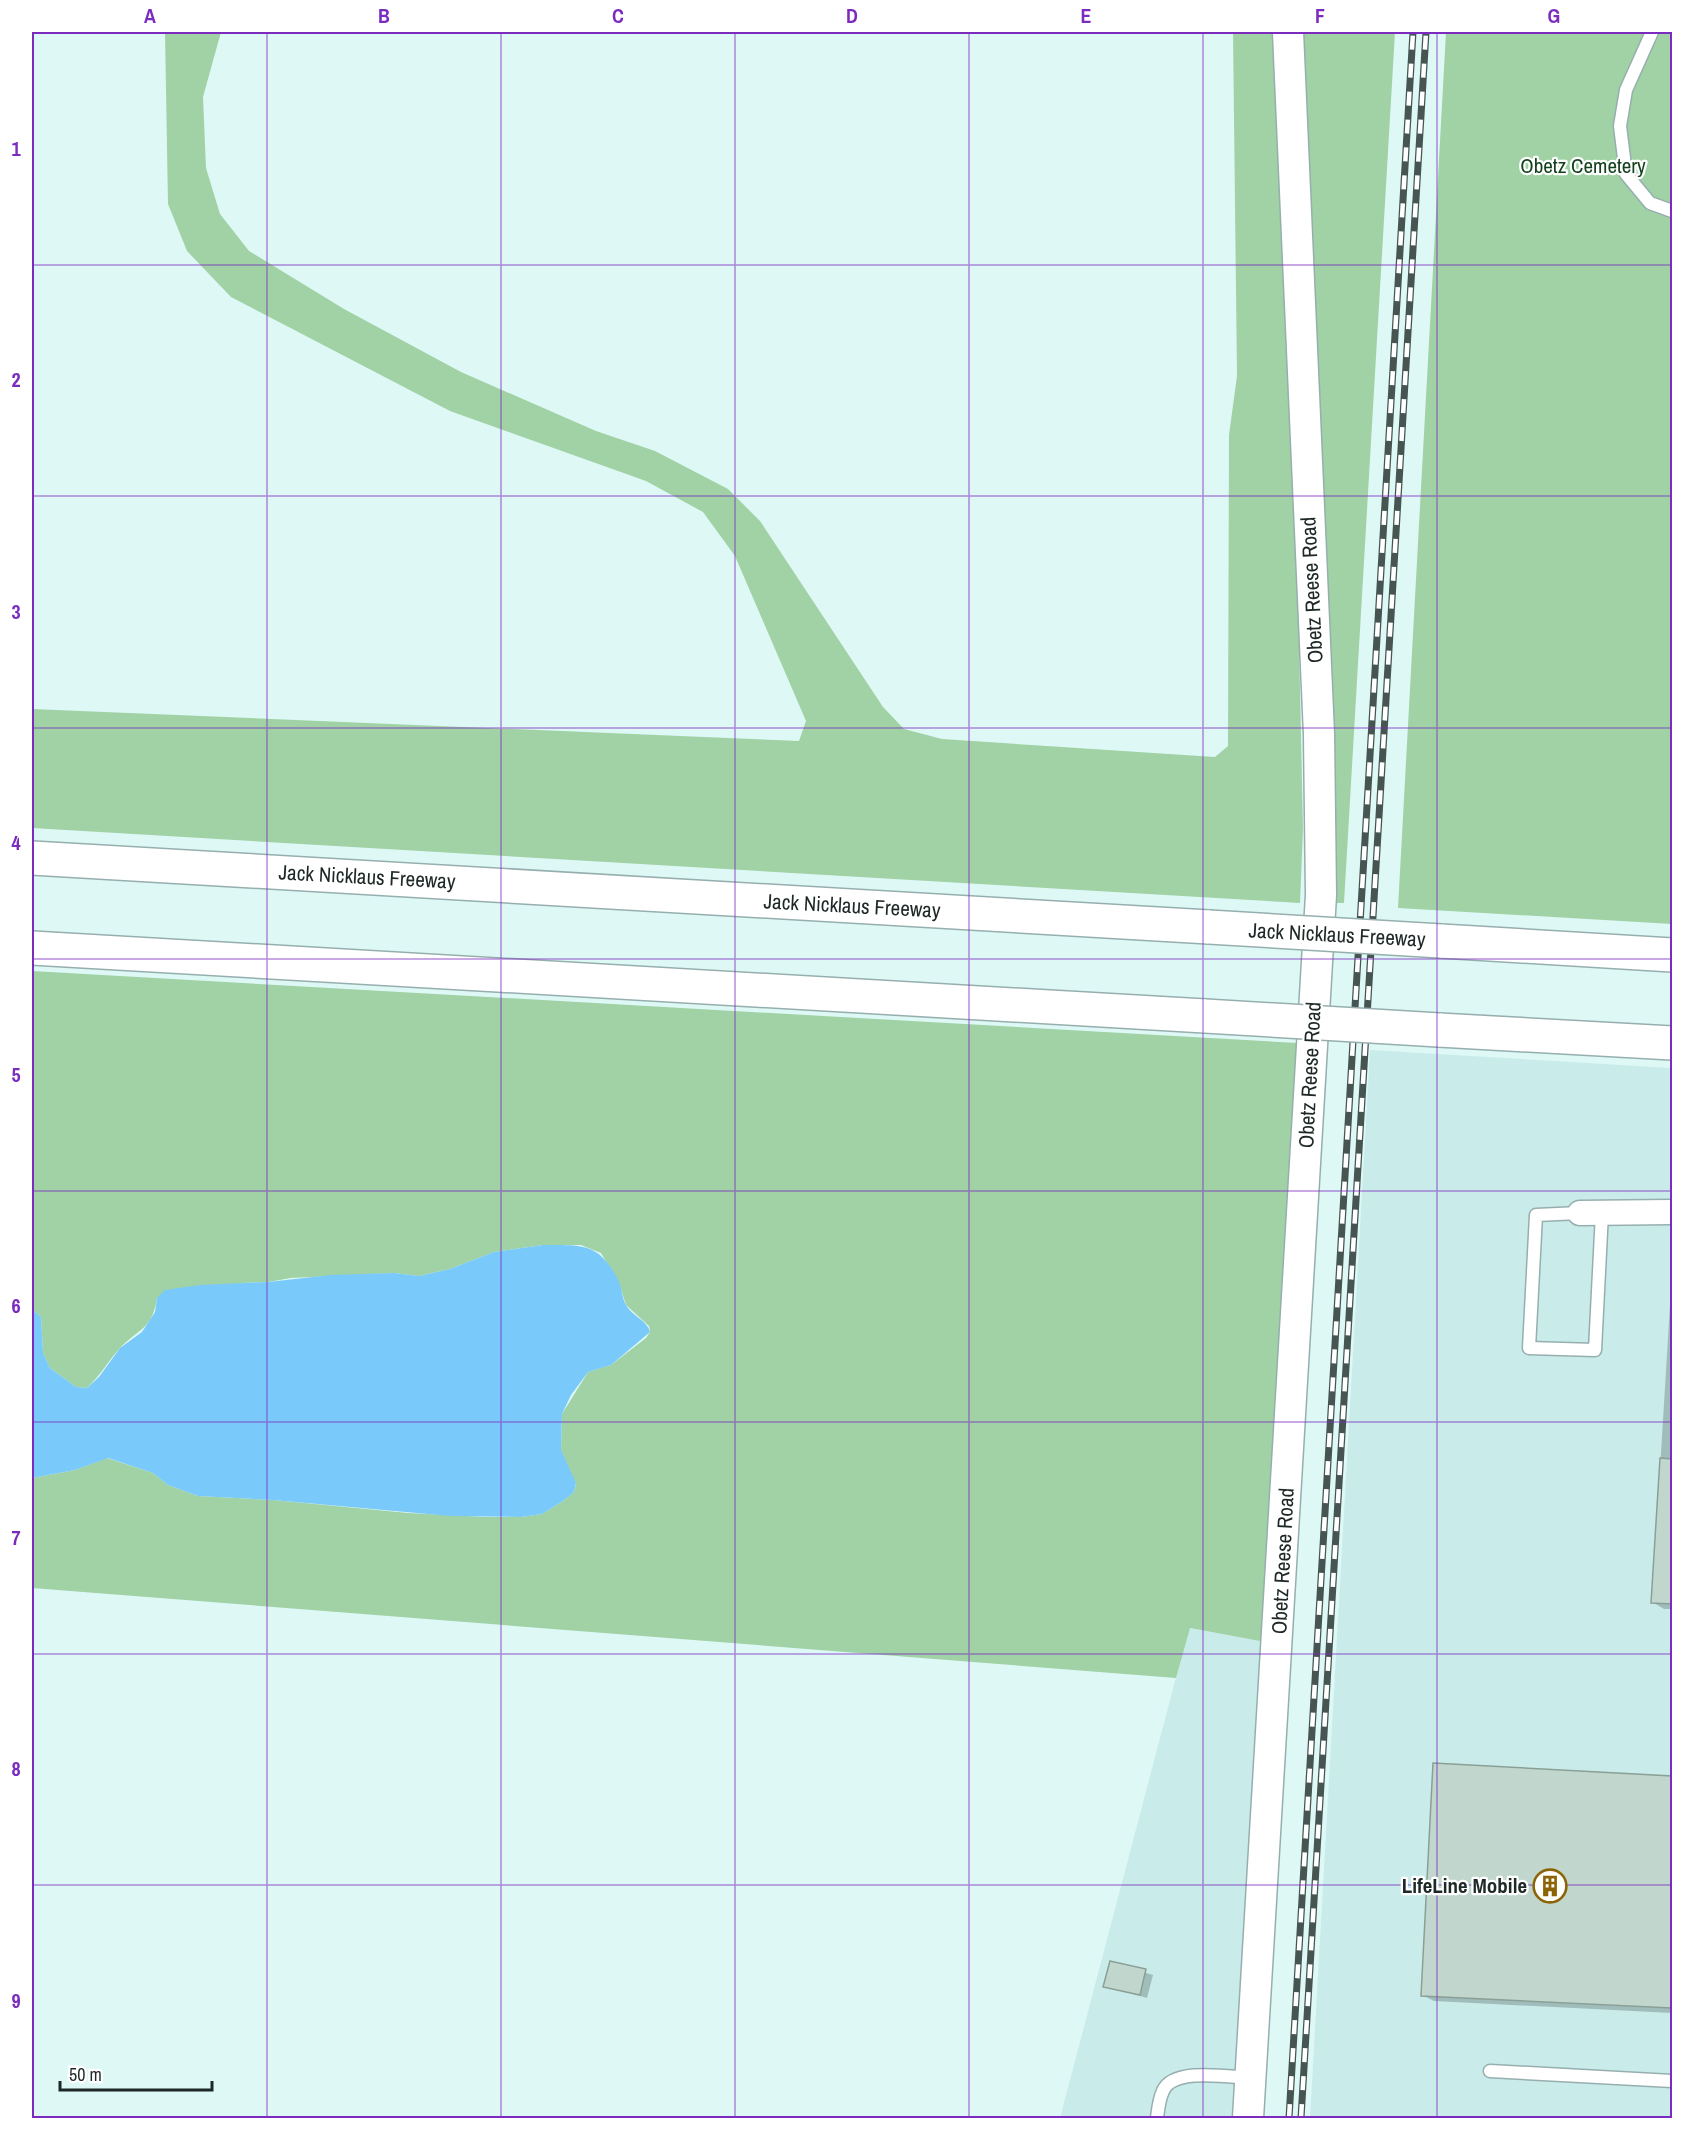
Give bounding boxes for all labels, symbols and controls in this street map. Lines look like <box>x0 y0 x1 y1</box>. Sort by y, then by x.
text: A <box>144 2 156 29</box>
text: B <box>378 2 390 29</box>
text: C <box>612 2 624 29</box>
text: D <box>846 2 858 29</box>
text: E <box>1081 2 1092 29</box>
text: F <box>1315 2 1325 29</box>
text: G <box>1548 2 1560 29</box>
text: 1 <box>11 135 21 162</box>
park label: Obetz Cemetery <box>1520 151 1646 180</box>
text: 2 <box>11 366 21 393</box>
street label: Obetz Reese Road <box>1293 516 1330 664</box>
text: 3 <box>11 598 21 625</box>
text: 4 <box>11 829 21 856</box>
street label: Jack Nicklaus Freeway <box>278 857 457 896</box>
street label: Jack Nicklaus Freeway <box>763 886 942 925</box>
street label: Jack Nicklaus Freeway <box>1248 915 1427 954</box>
street label: Obetz Reese Road <box>1291 1001 1328 1149</box>
text: 5 <box>11 1061 21 1088</box>
text: 6 <box>11 1292 21 1319</box>
street label: Obetz Reese Road <box>1264 1487 1301 1635</box>
text: 7 <box>11 1524 21 1551</box>
text: 8 <box>11 1755 21 1782</box>
building icon: LifeLine Mobile <box>1532 1868 1568 1904</box>
place label: LifeLine Mobile <box>1402 1871 1527 1900</box>
text: 9 <box>11 1987 21 2014</box>
scale bar <box>60 2054 212 2092</box>
text: 50 m <box>69 2062 102 2087</box>

